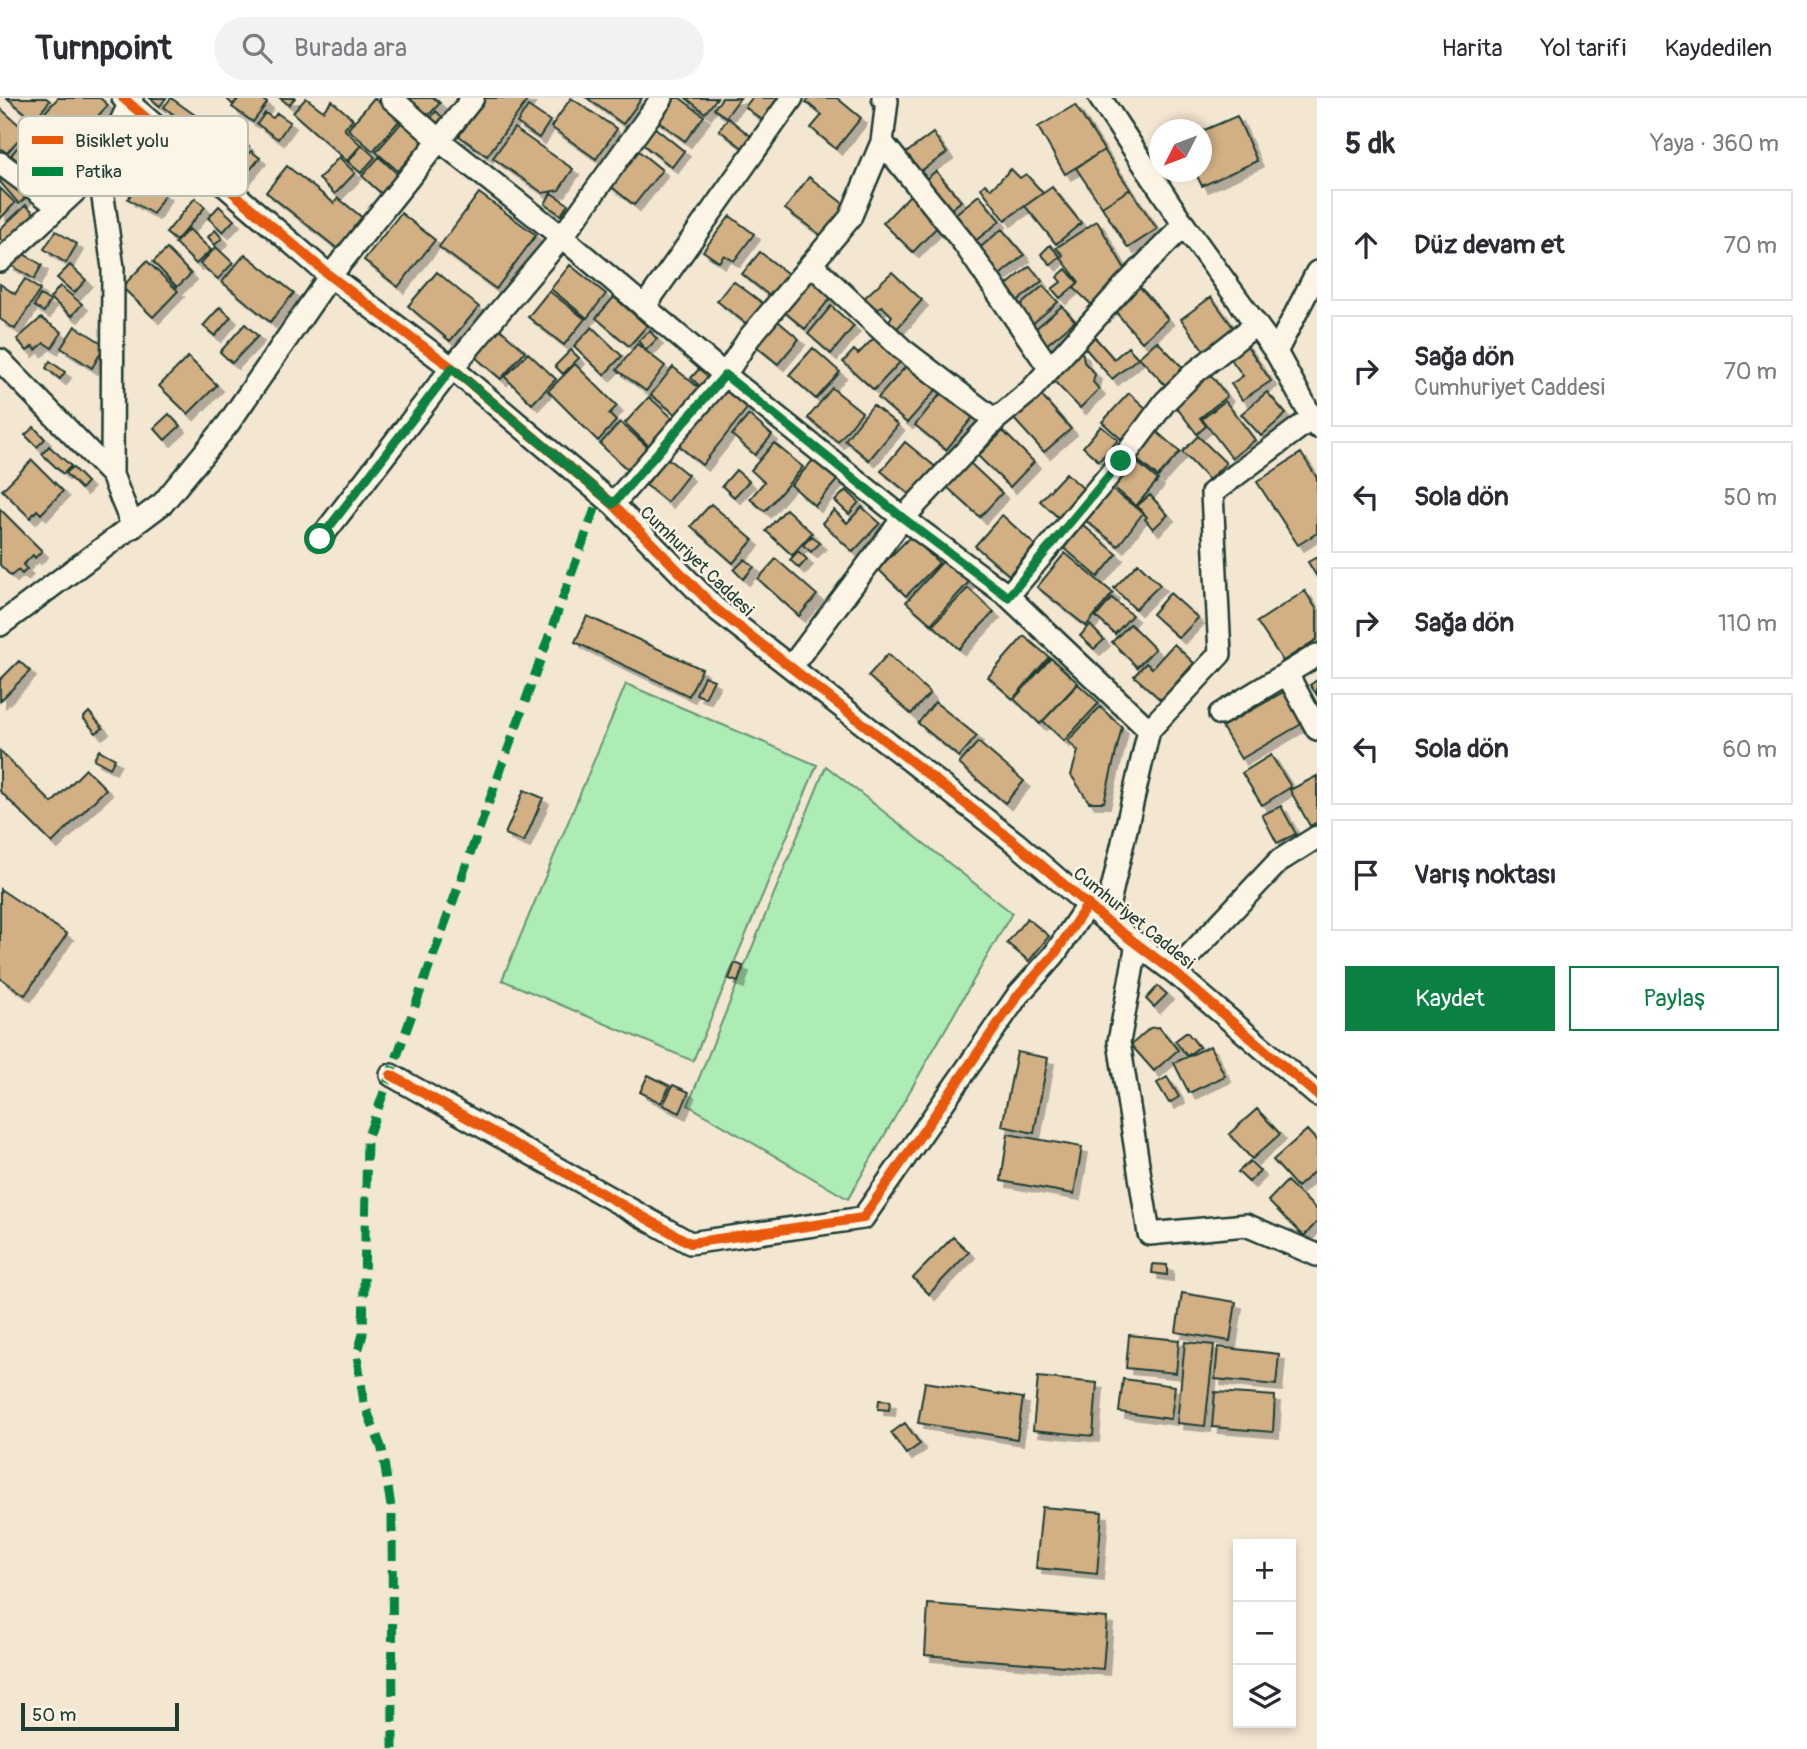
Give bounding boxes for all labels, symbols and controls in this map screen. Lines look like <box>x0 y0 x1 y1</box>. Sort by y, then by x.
search box <box>214 17 704 80</box>
text: Turnpoint <box>35 28 172 69</box>
icon: search <box>238 29 276 67</box>
text: Burada ara <box>294 32 407 64</box>
text: Harita <box>1441 34 1503 63</box>
text: Yol tarifi <box>1541 34 1626 63</box>
text: Kaydedilen <box>1664 34 1772 63</box>
legend <box>18 116 248 196</box>
north arrow <box>1149 119 1212 182</box>
text: 5 dk <box>1345 125 1395 162</box>
text: Bisiklet yolu <box>75 129 169 153</box>
text: Yaya · 360 m <box>1651 129 1779 158</box>
text: Patika <box>75 160 122 184</box>
icon: ahead <box>1347 226 1385 264</box>
text: Düz devam et <box>1414 229 1565 261</box>
text: 70 m <box>1724 231 1777 260</box>
text: Sağa dön <box>1414 341 1514 373</box>
icon: right <box>1347 352 1385 390</box>
text: 70 m <box>1724 357 1777 386</box>
text: Cumhuriyet Caddesi <box>1414 373 1605 402</box>
route end <box>1105 445 1136 476</box>
icon: left <box>1347 478 1385 516</box>
text: Sola dön <box>1414 481 1509 513</box>
text: 50 m <box>1723 483 1777 512</box>
street label: Cumhuriyet Caddesi <box>635 501 758 622</box>
route start <box>304 523 335 554</box>
icon: right <box>1347 604 1385 642</box>
text: Sağa dön <box>1414 607 1514 639</box>
text: 110 m <box>1718 609 1777 638</box>
icon: left <box>1347 730 1385 768</box>
text: Sola dön <box>1414 733 1509 765</box>
text: 60 m <box>1722 735 1777 764</box>
icon: arrive <box>1347 856 1385 894</box>
text: Varış noktası <box>1414 859 1556 891</box>
street label: Cumhuriyet Caddesi <box>1068 862 1199 974</box>
button: Kaydet <box>1345 966 1555 1031</box>
button: Paylaş <box>1569 966 1779 1031</box>
map controls <box>1233 1539 1296 1728</box>
button: + <box>1233 1539 1296 1602</box>
button: − <box>1233 1602 1296 1665</box>
button: layers <box>1233 1665 1296 1728</box>
scale bar <box>21 1700 178 1732</box>
text: 50 m <box>32 1703 76 1727</box>

